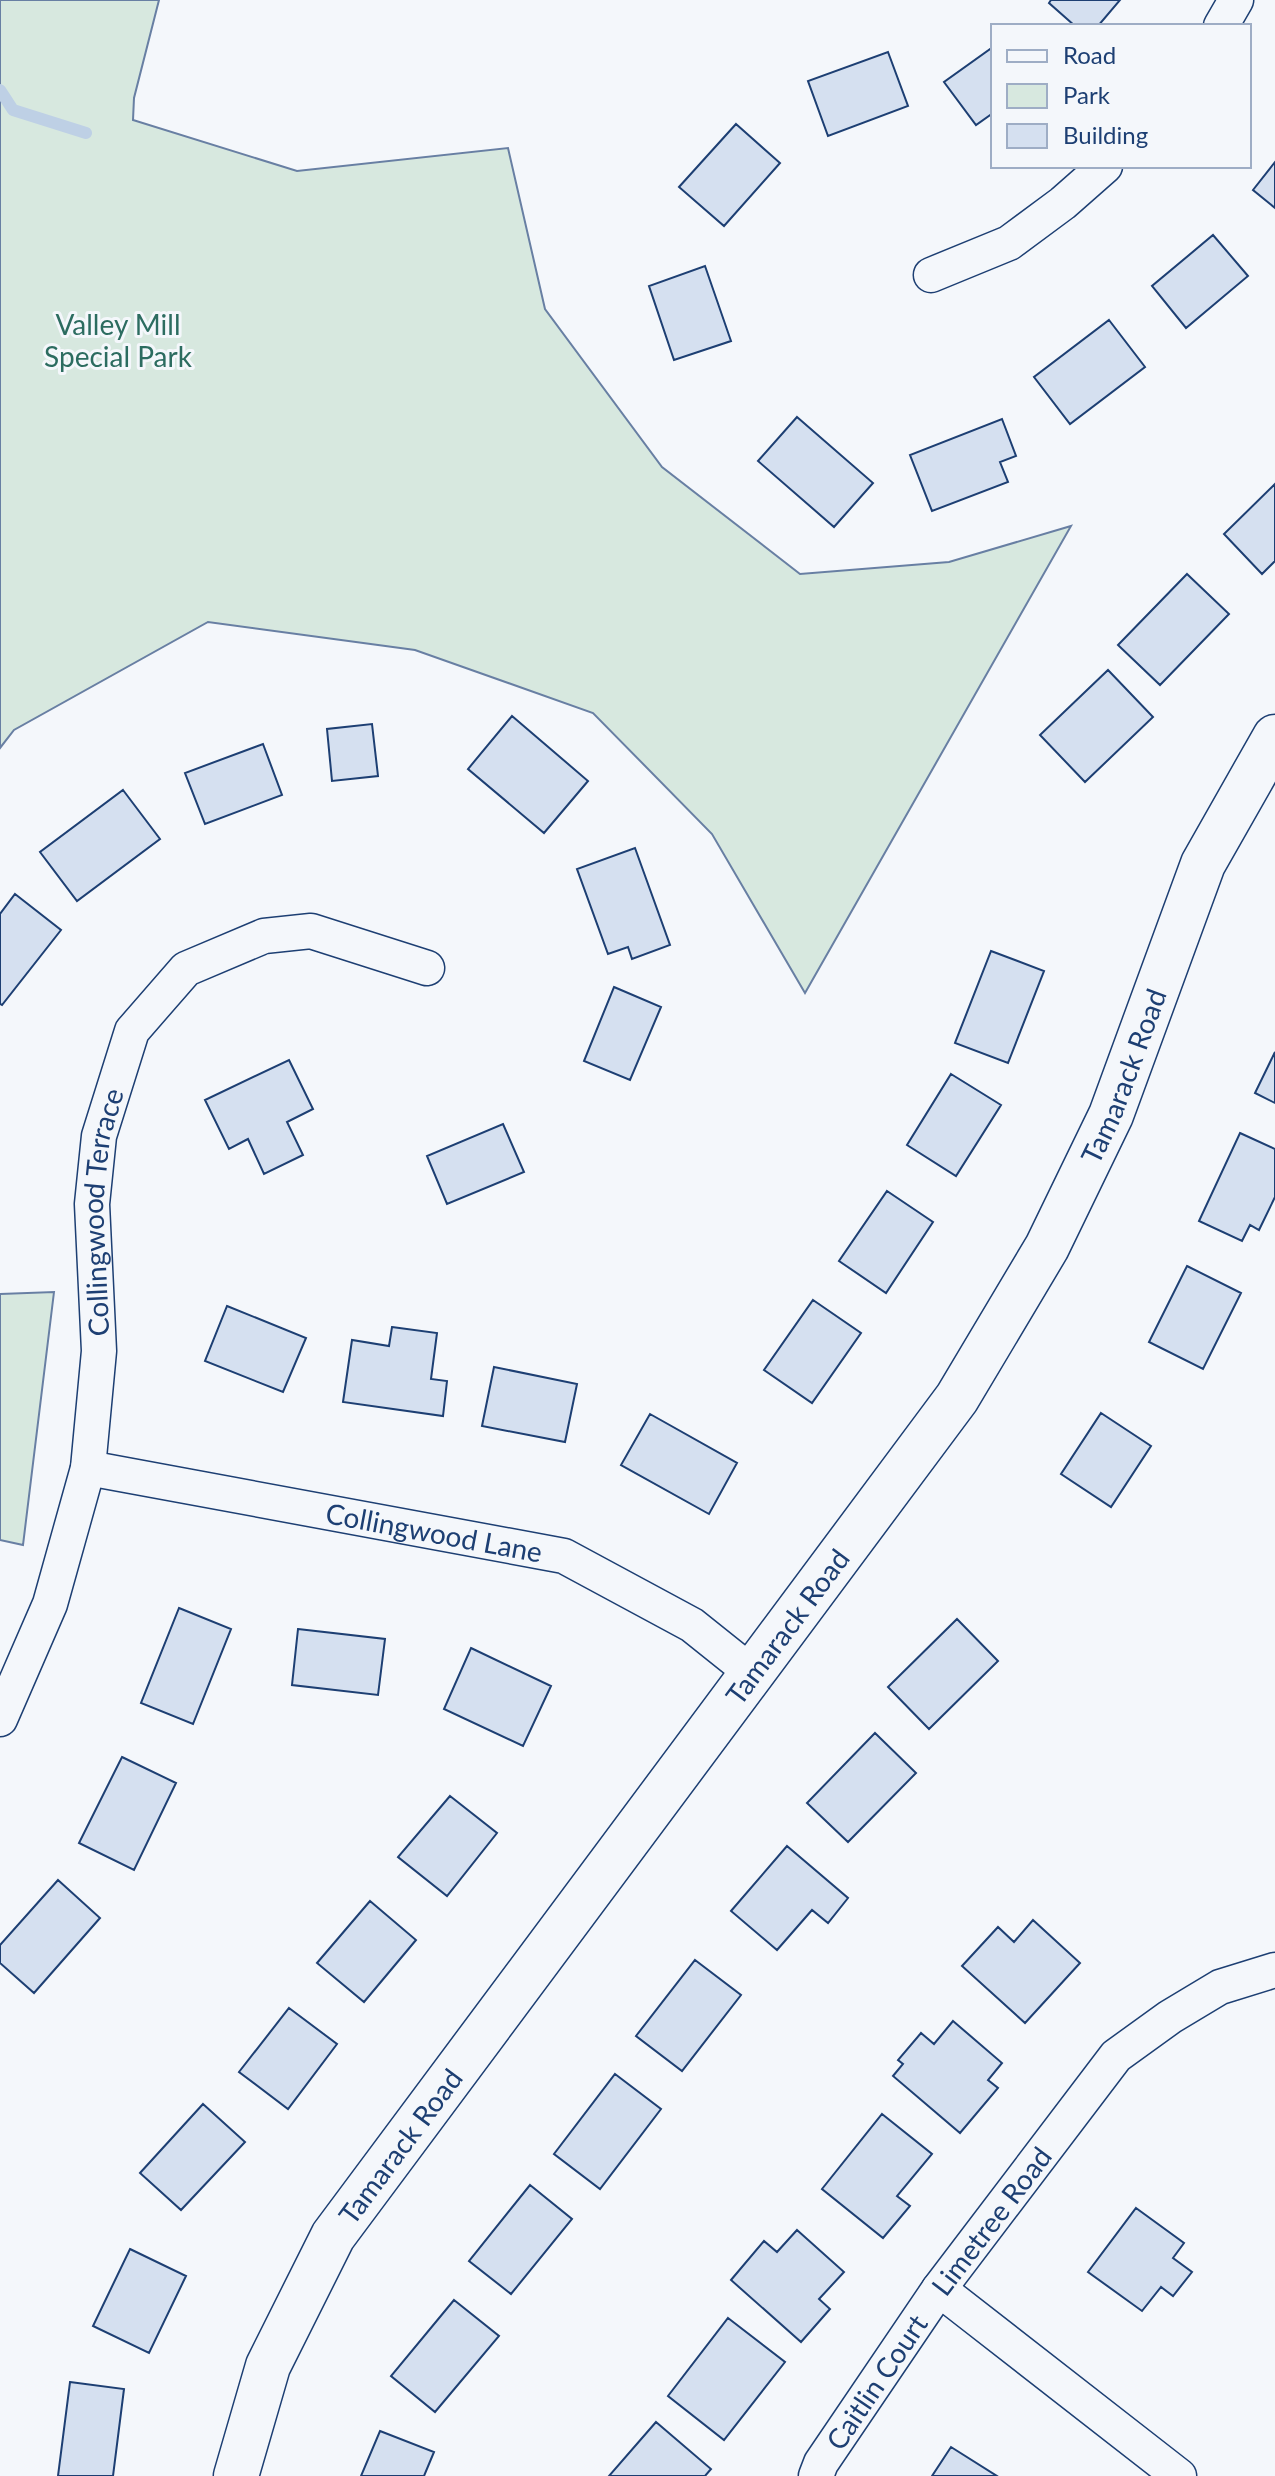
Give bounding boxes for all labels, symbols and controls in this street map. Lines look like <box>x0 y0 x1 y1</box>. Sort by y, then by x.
legend <box>991 24 1251 168</box>
text: Road <box>1063 40 1116 69</box>
text: Park <box>1063 80 1111 109</box>
text: Building <box>1063 120 1148 149</box>
park label: Valley Mill Special Park <box>44 307 193 373</box>
street label: Tamarack Road <box>1073 984 1173 1169</box>
street label: Collingwood Terrace <box>75 1084 130 1337</box>
street label: Collingwood Lane <box>323 1495 545 1569</box>
street label: Tamarack Road <box>718 1542 856 1711</box>
street label: Tamarack Road <box>331 2062 469 2230</box>
street label: Limetree Road <box>924 2140 1058 2302</box>
street label: Caitlin Court <box>818 2308 934 2456</box>

